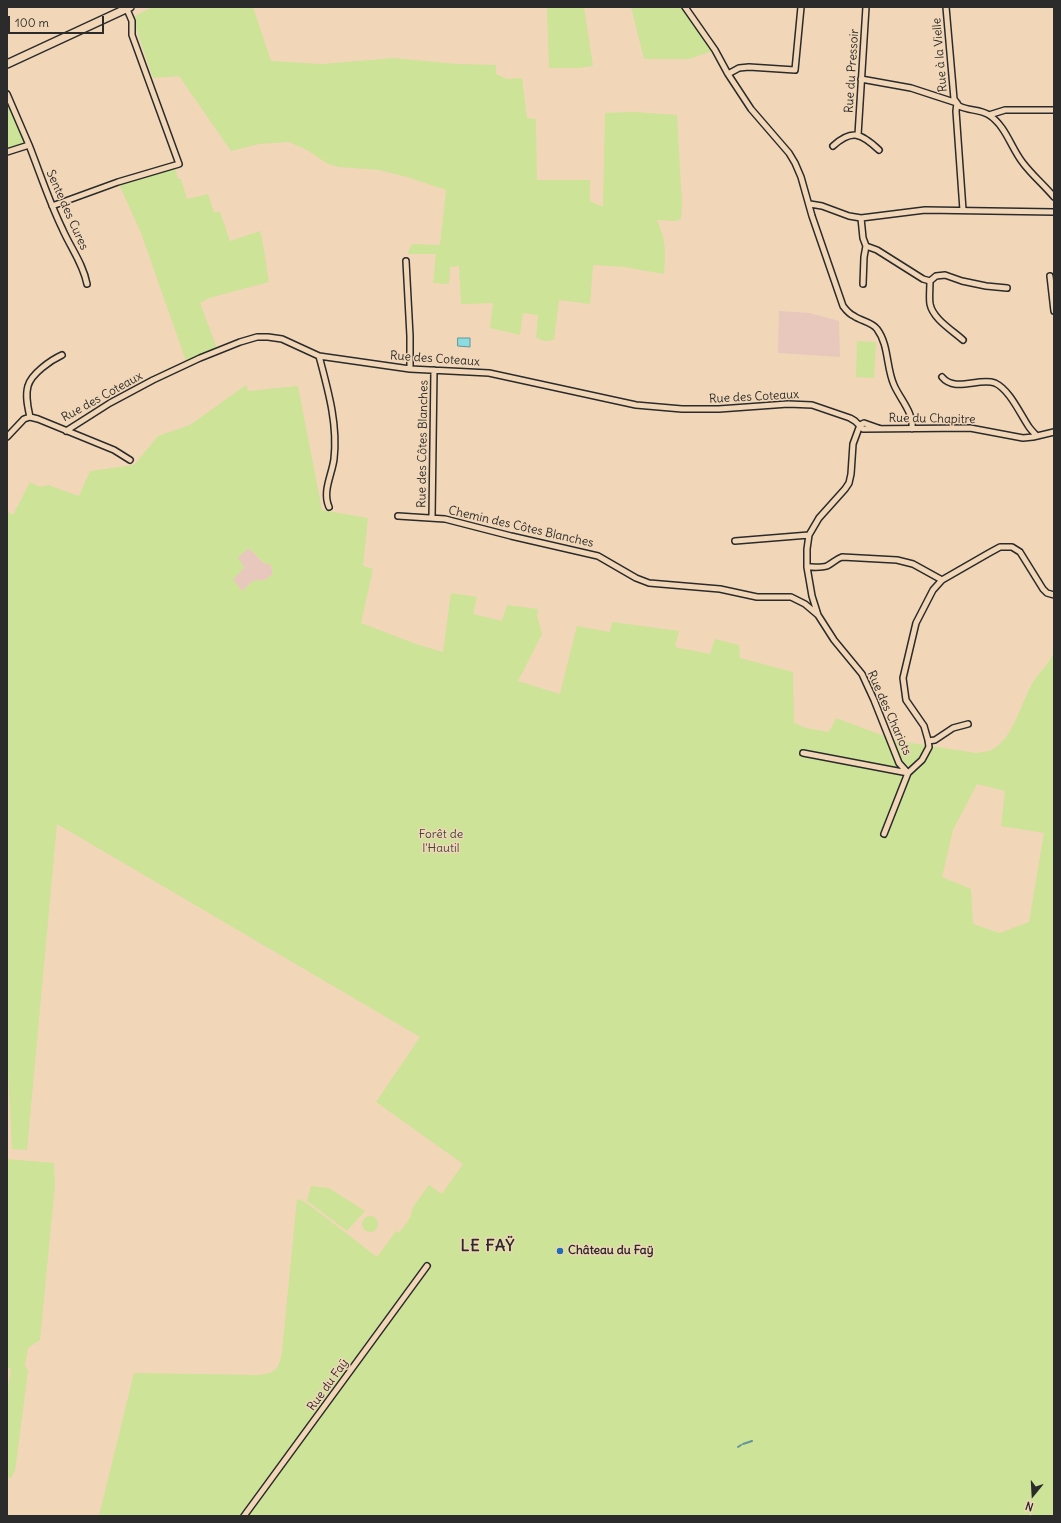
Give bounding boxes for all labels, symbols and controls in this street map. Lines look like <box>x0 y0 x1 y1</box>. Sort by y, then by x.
scale bar <box>10 8 106 34</box>
text: 100 m <box>15 15 49 30</box>
street label: Rue à la Vielle <box>930 17 950 93</box>
street label: Rue du Pressoir <box>842 28 862 114</box>
street label: Sente des Cures <box>43 168 91 252</box>
street label: Rue des Coteaux <box>390 349 480 369</box>
street label: Rue des Coteaux <box>59 369 145 425</box>
street label: Rue des Côtes Blanches <box>415 380 431 508</box>
street label: Rue des Coteaux <box>709 387 799 407</box>
street label: Rue du Chapitre <box>888 411 976 427</box>
street label: Chemin des Côtes Blanches <box>447 503 595 551</box>
street label: Rue des Chariots <box>864 668 914 758</box>
park label: Forêt de l'Hautil <box>419 828 463 856</box>
district label: LE FAŸ <box>461 1236 515 1256</box>
place label: Château du Faÿ <box>568 1244 653 1258</box>
marker: Château du Faÿ <box>555 1246 565 1256</box>
street label: Rue du Faÿ <box>304 1356 352 1414</box>
north arrow <box>1013 1475 1053 1515</box>
text: N <box>1024 1499 1035 1514</box>

